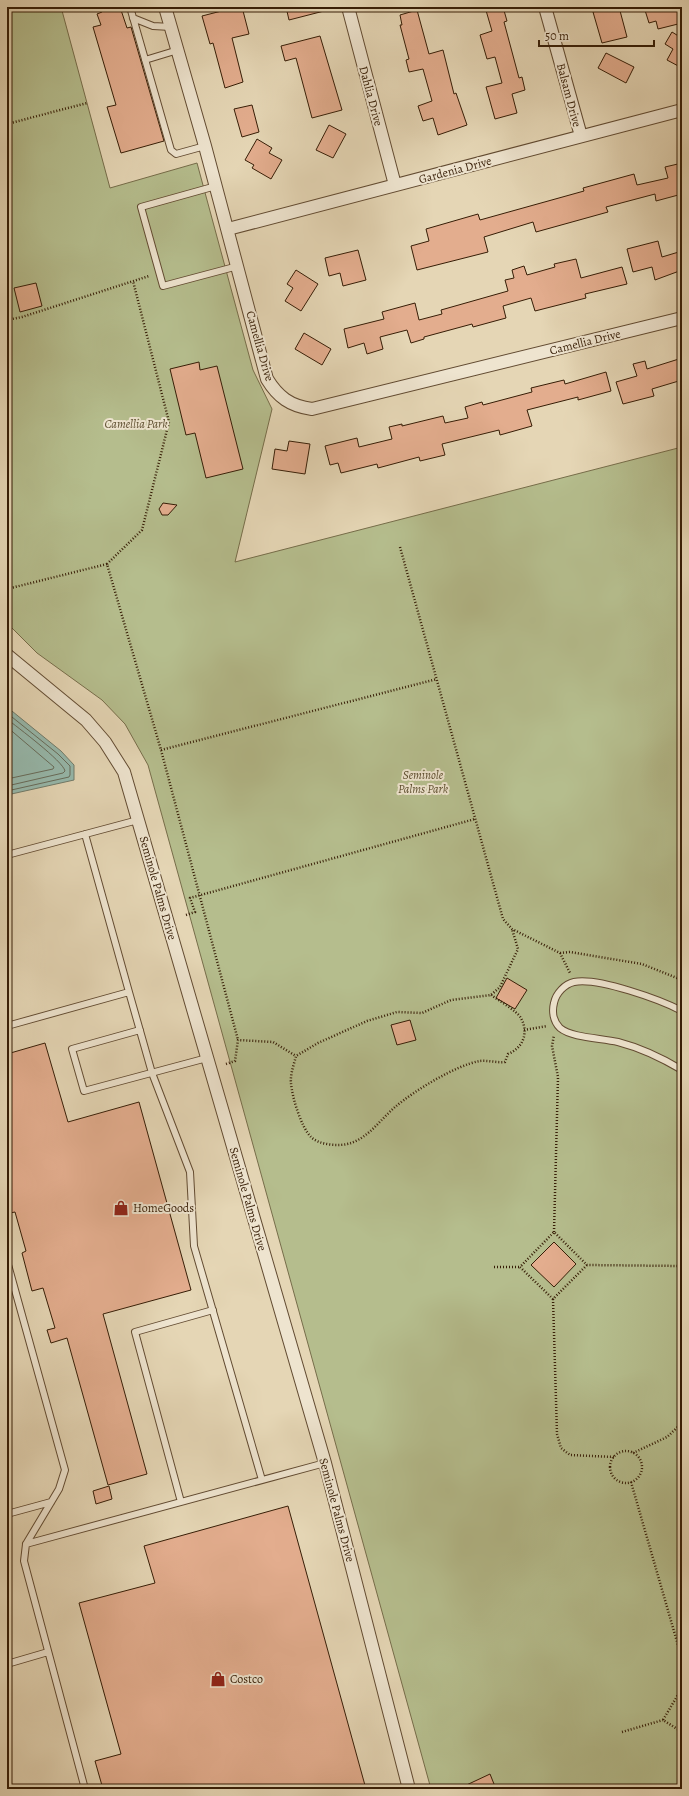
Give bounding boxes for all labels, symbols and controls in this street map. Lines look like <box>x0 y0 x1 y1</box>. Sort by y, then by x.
scale bar <box>539 22 654 48</box>
text: 50 m <box>545 28 569 44</box>
street label: Balsam Drive <box>553 61 585 129</box>
street label: Dahlia Drive <box>355 64 387 128</box>
street label: Gardenia Drive <box>417 153 493 187</box>
street label: Camellia Drive <box>242 309 278 383</box>
street label: Camellia Drive <box>548 325 622 359</box>
park label: Camellia Park <box>104 416 168 432</box>
park label: Seminole Palms Park <box>398 767 449 797</box>
street label: Seminole Palms Drive <box>136 834 180 942</box>
street label: Seminole Palms Drive <box>226 1145 270 1253</box>
shop icon: HomeGoods <box>112 1199 130 1217</box>
place label: HomeGoods <box>133 1200 194 1216</box>
street label: Seminole Palms Drive <box>315 1456 359 1564</box>
shop icon: Costco <box>209 1670 227 1688</box>
place label: Costco <box>230 1671 263 1687</box>

